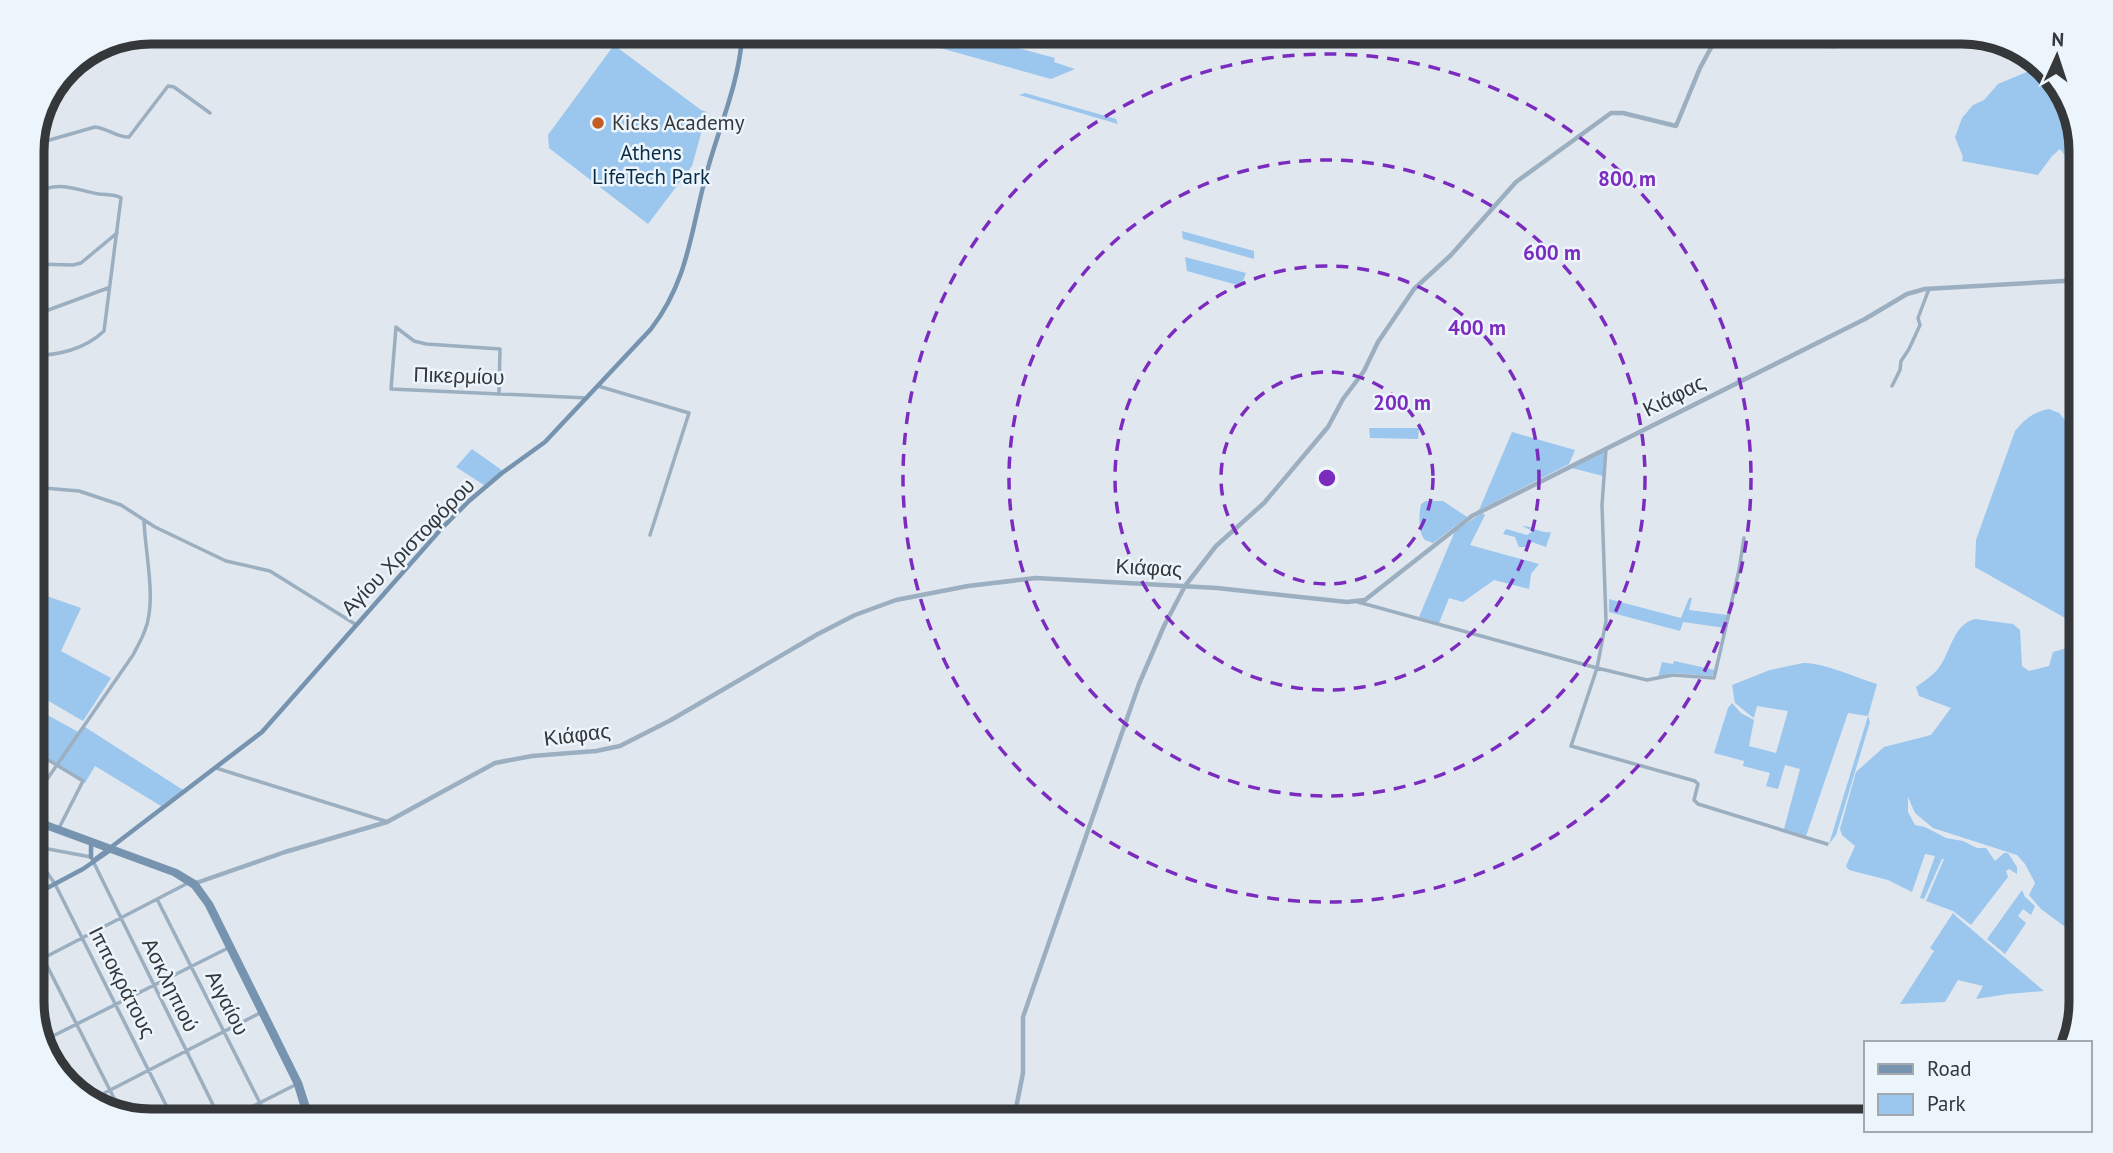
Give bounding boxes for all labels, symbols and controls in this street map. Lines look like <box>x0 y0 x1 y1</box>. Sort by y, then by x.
north arrow <box>2022 21 2092 91</box>
text: N <box>2051 27 2065 51</box>
place label: Kicks Academy <box>612 109 745 136</box>
marker: Kicks Academy <box>590 115 606 131</box>
park label: Athens LifeTech Park <box>592 139 710 190</box>
text: 800 m <box>1598 165 1656 192</box>
text: 600 m <box>1523 239 1581 266</box>
text: 400 m <box>1448 314 1506 341</box>
street label: Πικερμίου <box>413 360 505 391</box>
street label: Κιάφας <box>1638 368 1710 423</box>
text: 200 m <box>1373 389 1431 416</box>
centre of rings <box>1315 466 1339 490</box>
street label: Αγίου Χριστοφόρου <box>335 472 480 621</box>
street label: Κιάφας <box>1115 552 1183 583</box>
street label: Κιάφας <box>542 717 612 752</box>
street label: Ιπποκράτους <box>83 922 162 1042</box>
street label: Ασκληπιού <box>136 933 205 1036</box>
street label: Αιγαίου <box>200 966 255 1040</box>
legend <box>1864 1041 2092 1132</box>
text: Road <box>1927 1055 1971 1082</box>
text: Park <box>1927 1090 1966 1117</box>

